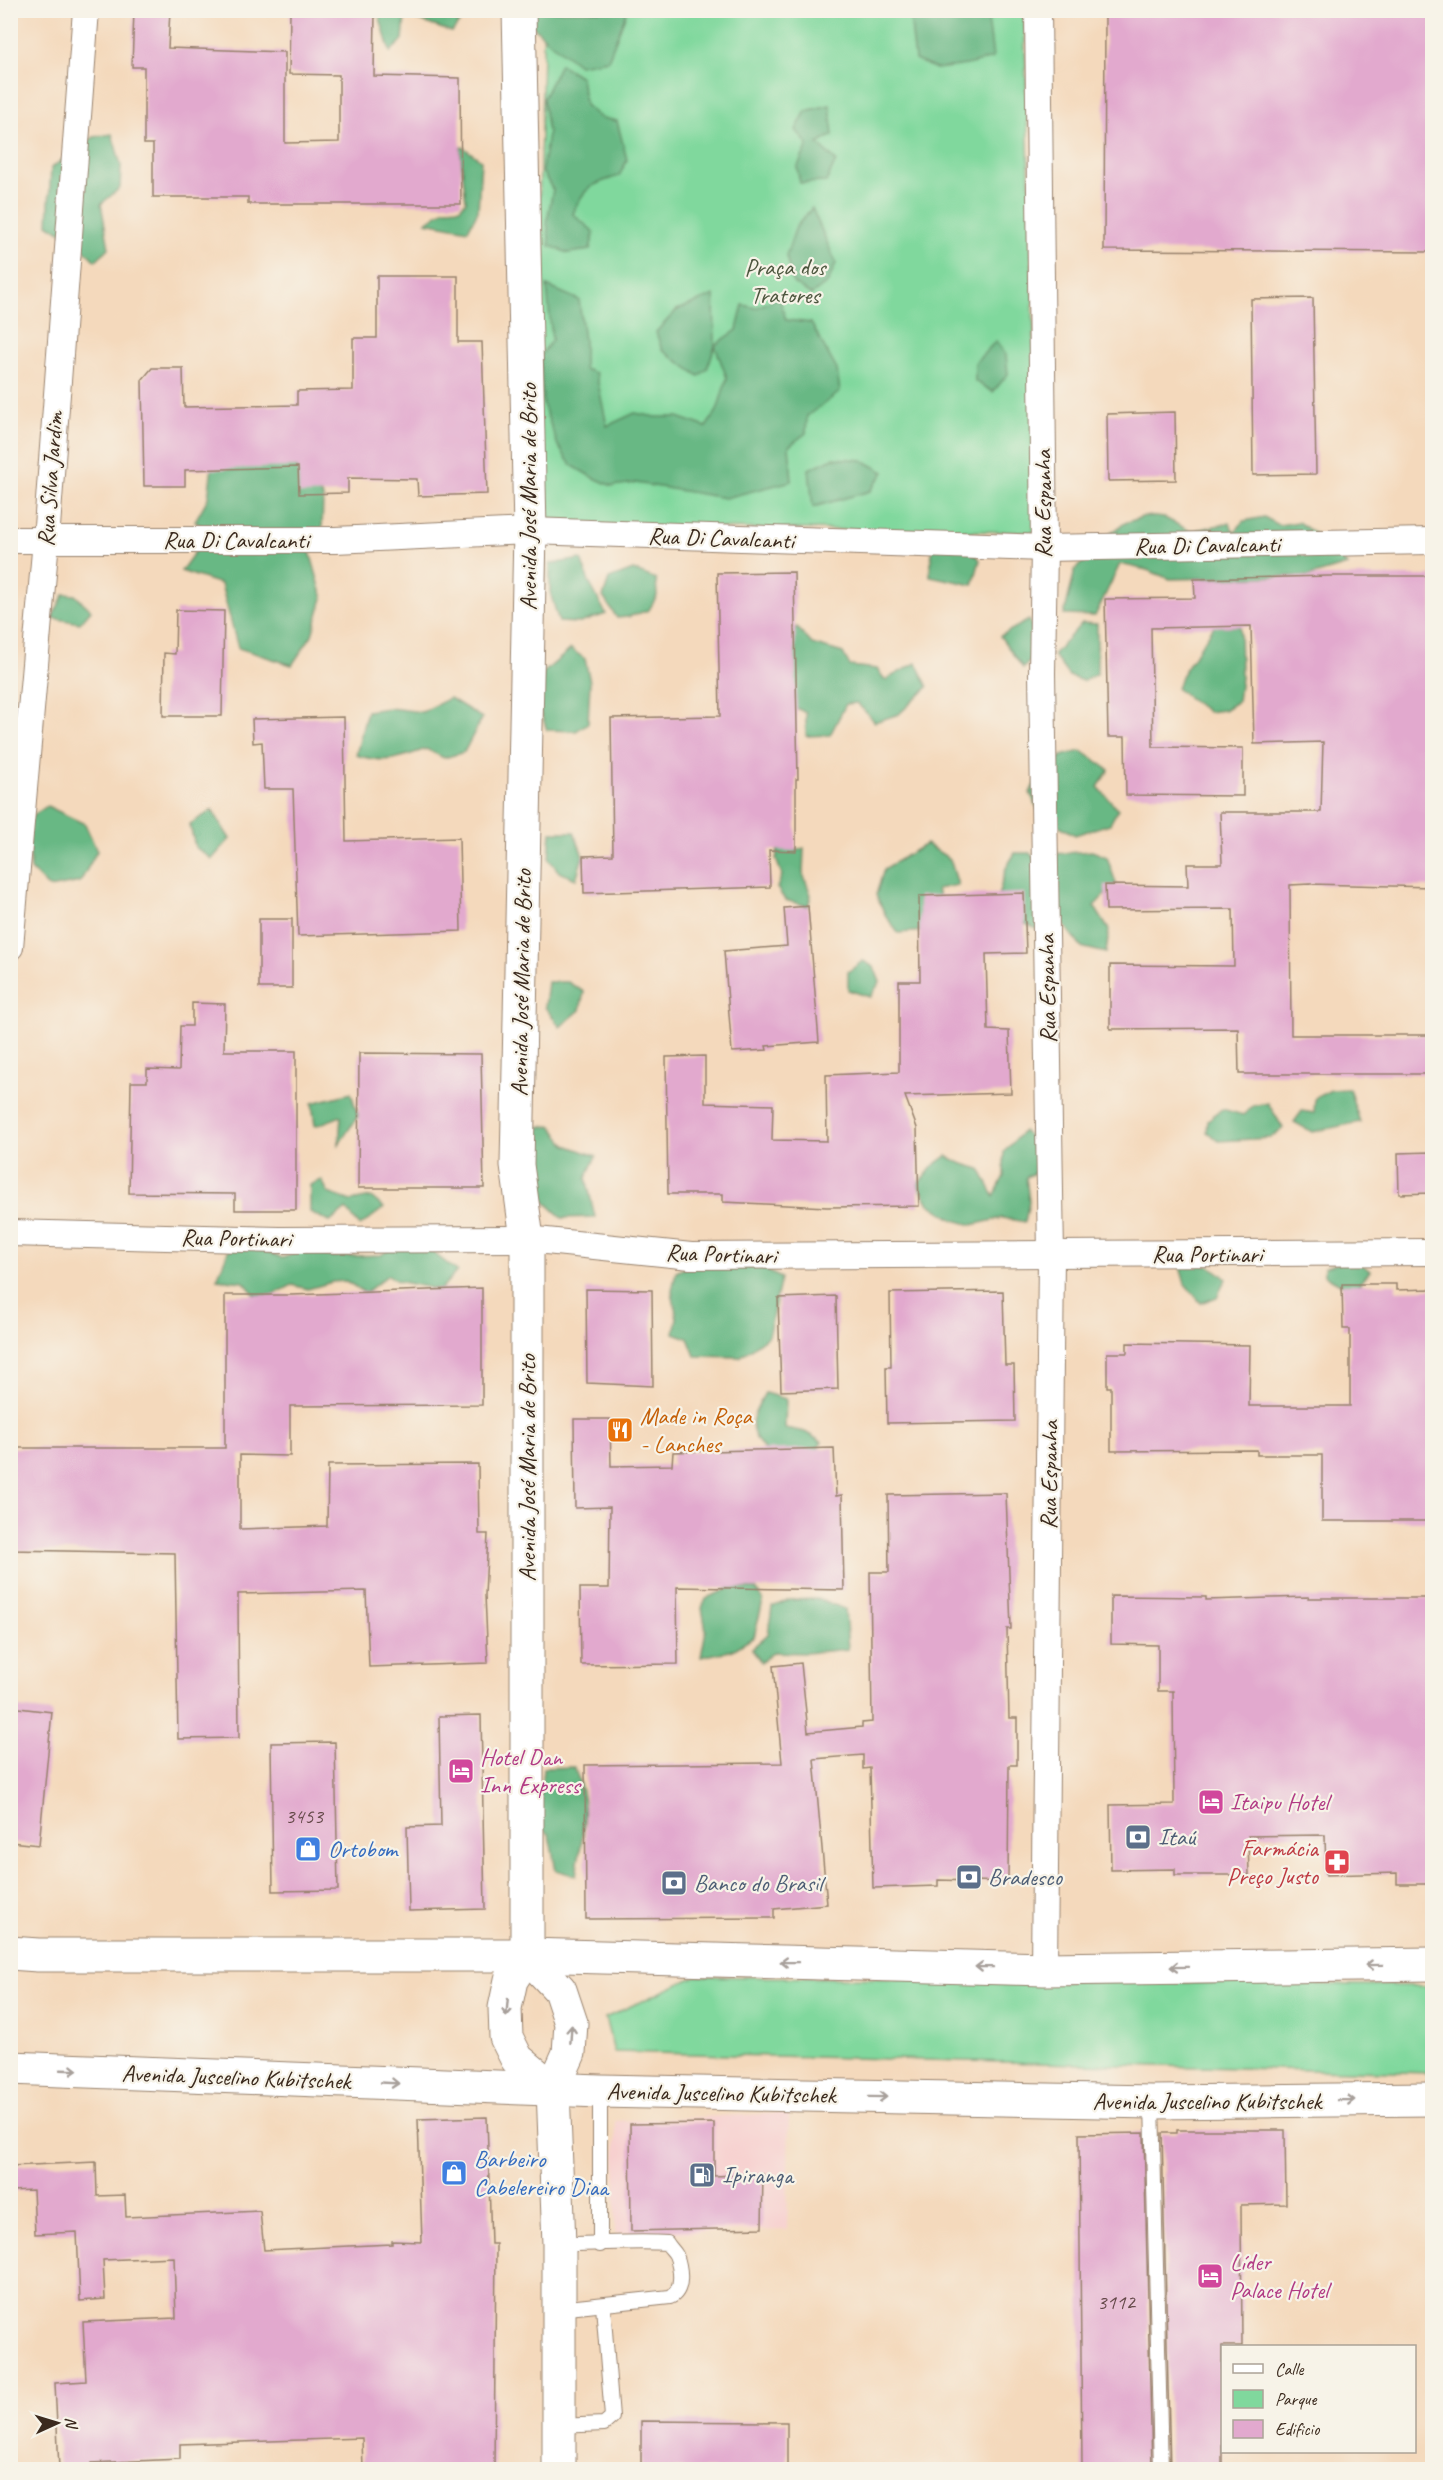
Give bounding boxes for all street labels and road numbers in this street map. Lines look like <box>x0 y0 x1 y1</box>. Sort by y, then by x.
street label: Avenida José Maria de Brito <box>513 382 543 611</box>
street label: Rua Silva Jardim <box>30 409 70 547</box>
street label: Rua Espanha <box>1028 448 1058 558</box>
street label: Rua Di Cavalcanti <box>648 520 797 556</box>
street label: Rua Di Cavalcanti <box>163 525 311 555</box>
street label: Rua Di Cavalcanti <box>1134 529 1283 561</box>
street label: Avenida José Maria de Brito <box>504 868 538 1097</box>
street label: Rua Espanha <box>1031 933 1063 1044</box>
street label: Rua Portinari <box>181 1222 295 1254</box>
street label: Rua Portinari <box>665 1237 780 1271</box>
street label: Rua Portinari <box>1152 1239 1266 1269</box>
street label: Avenida José Maria de Brito <box>512 1353 542 1582</box>
street label: Rua Espanha <box>1033 1419 1065 1530</box>
street label: Avenida Juscelino Kubitschek <box>121 2058 353 2096</box>
street label: Avenida Juscelino Kubitschek <box>606 2076 838 2110</box>
street label: Avenida Juscelino Kubitschek <box>1093 2086 1324 2116</box>

